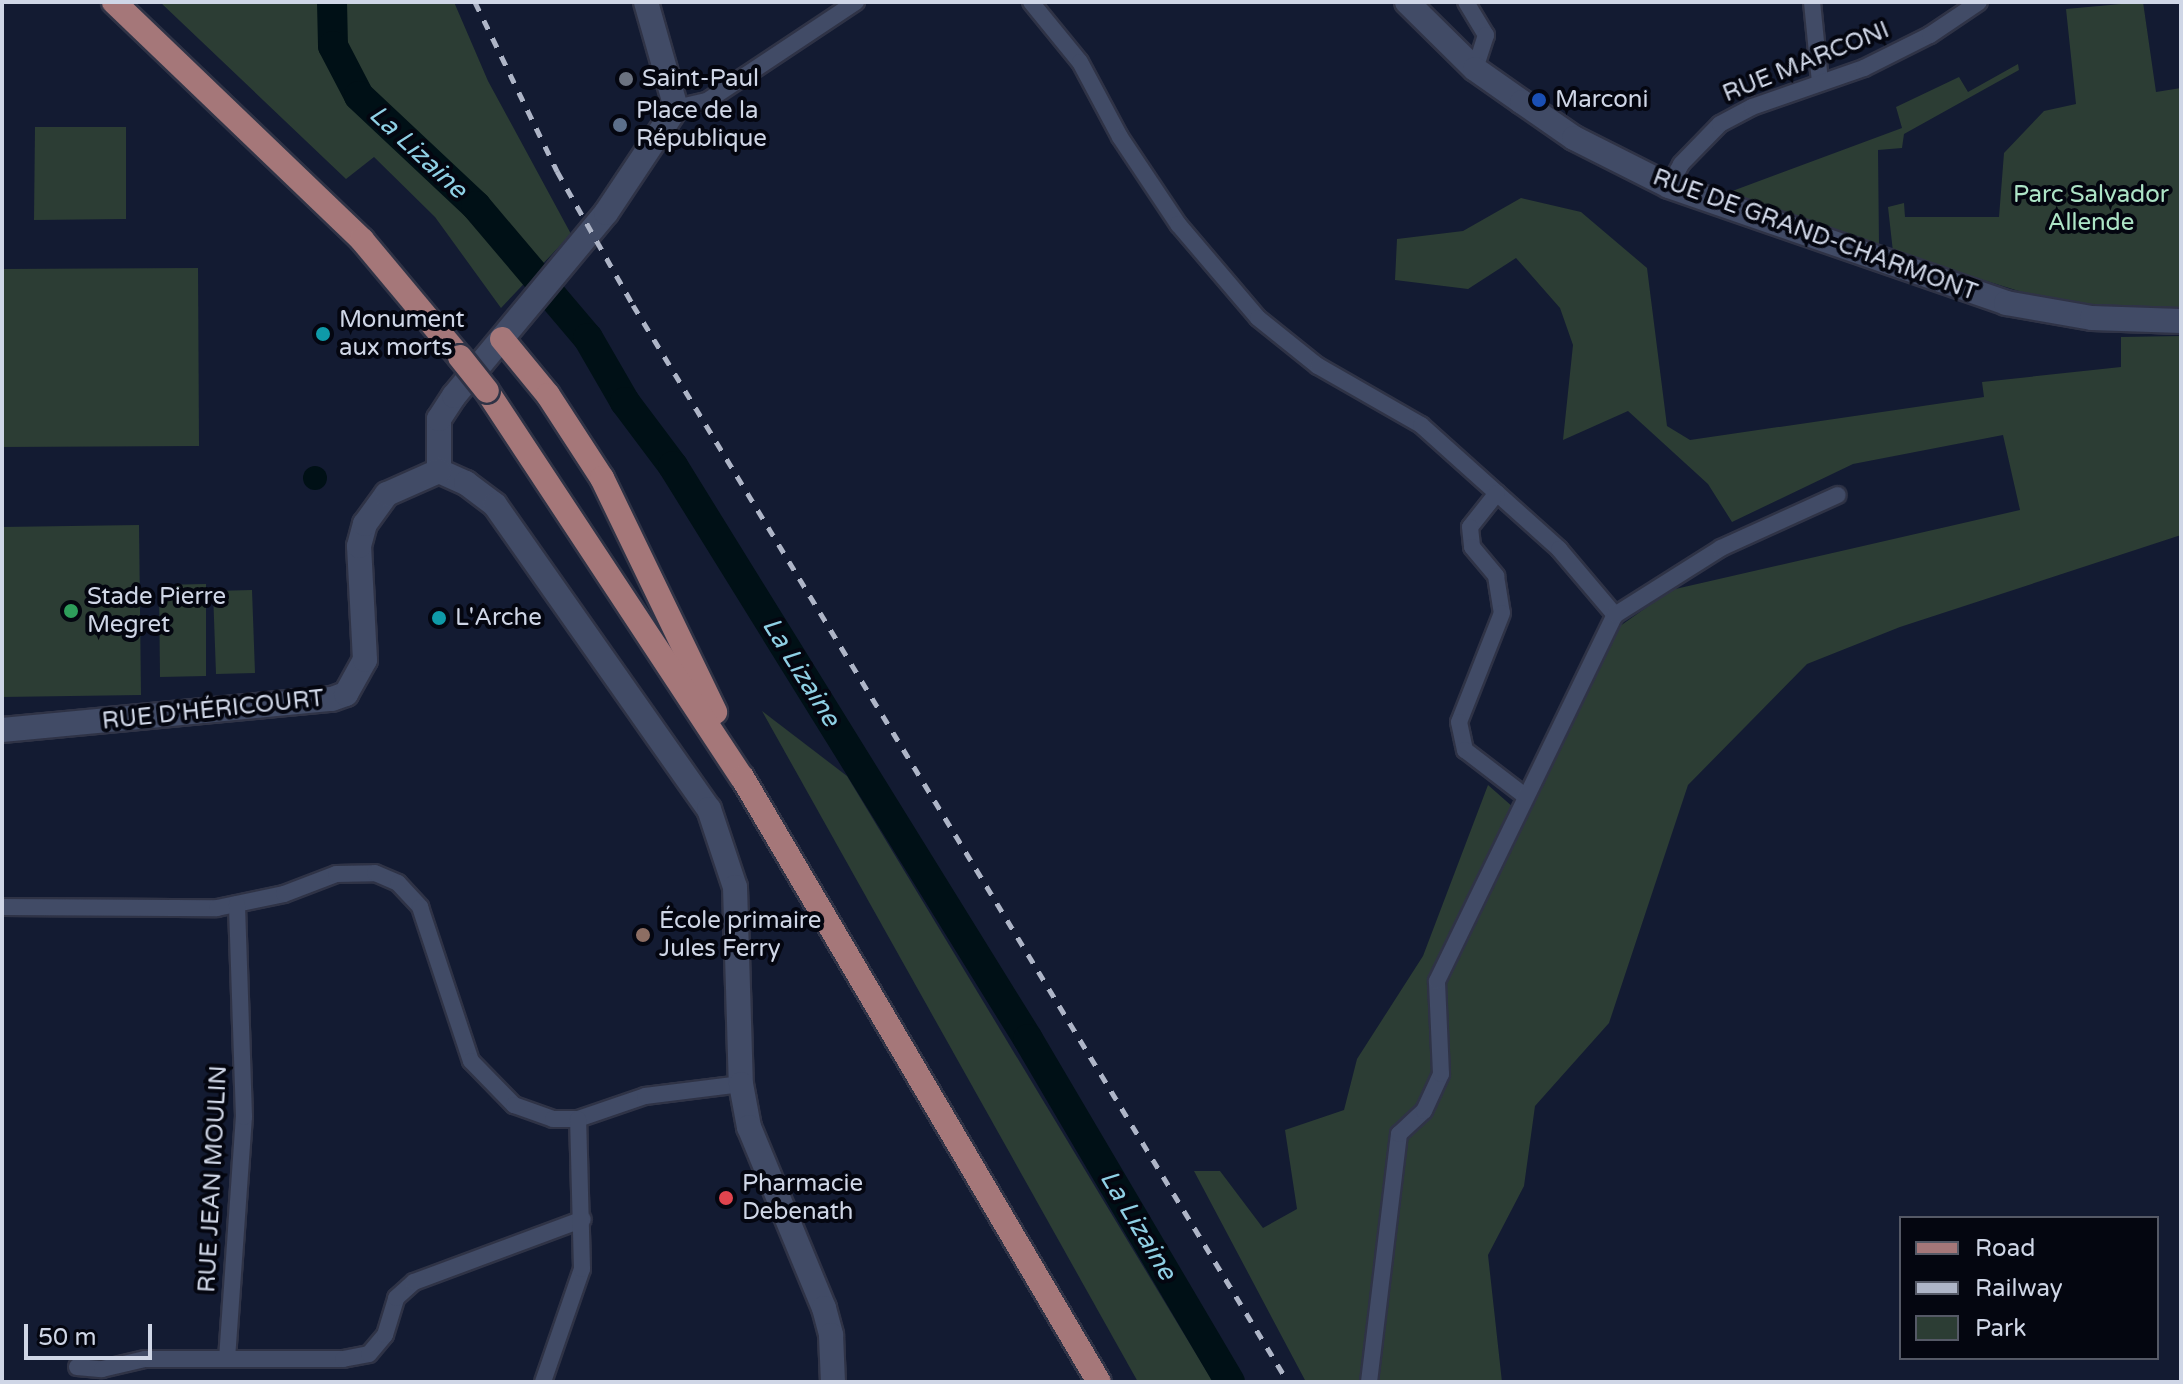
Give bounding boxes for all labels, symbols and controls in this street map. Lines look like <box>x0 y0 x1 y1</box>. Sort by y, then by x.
street label: RUE MARCONI <box>1719 16 1893 108</box>
place label: Saint-Paul <box>642 65 759 93</box>
marker: Saint-Paul <box>617 70 635 88</box>
place label: Marconi <box>1555 86 1648 114</box>
marker: Marconi <box>1530 91 1548 109</box>
place label: Place de la République <box>636 97 767 153</box>
water label: La Lizaine <box>363 99 473 205</box>
marker: Place de la République <box>611 116 629 134</box>
street label: RUE DE GRAND-CHARMONT <box>1649 163 1981 307</box>
park label: Parc Salvador Allende <box>2013 181 2169 237</box>
place label: Monument aux morts <box>339 306 465 362</box>
marker: Monument aux morts <box>314 325 332 343</box>
place label: Stade Pierre Megret <box>87 583 226 639</box>
marker: Stade Pierre Megret <box>62 602 80 620</box>
place label: L'Arche <box>455 604 542 632</box>
marker: L'Arche <box>430 609 448 627</box>
water label: La Lizaine <box>755 612 847 732</box>
street label: RUE D'HÉRICOURT <box>101 684 325 736</box>
place label: École primaire Jules Ferry <box>659 907 821 963</box>
marker: École primaire Jules Ferry <box>634 926 652 944</box>
street label: RUE JEAN MOULIN <box>193 1065 233 1293</box>
water label: La Lizaine <box>1093 1165 1183 1285</box>
place label: Pharmacie Debenath <box>742 1170 863 1226</box>
marker: Pharmacie Debenath <box>717 1189 735 1207</box>
legend <box>1899 1216 2159 1360</box>
text: Road <box>1975 1234 2035 1263</box>
text: Railway <box>1975 1274 2063 1303</box>
scale bar <box>28 1308 156 1358</box>
text: Park <box>1975 1314 2026 1343</box>
text: 50 m <box>38 1323 96 1352</box>

